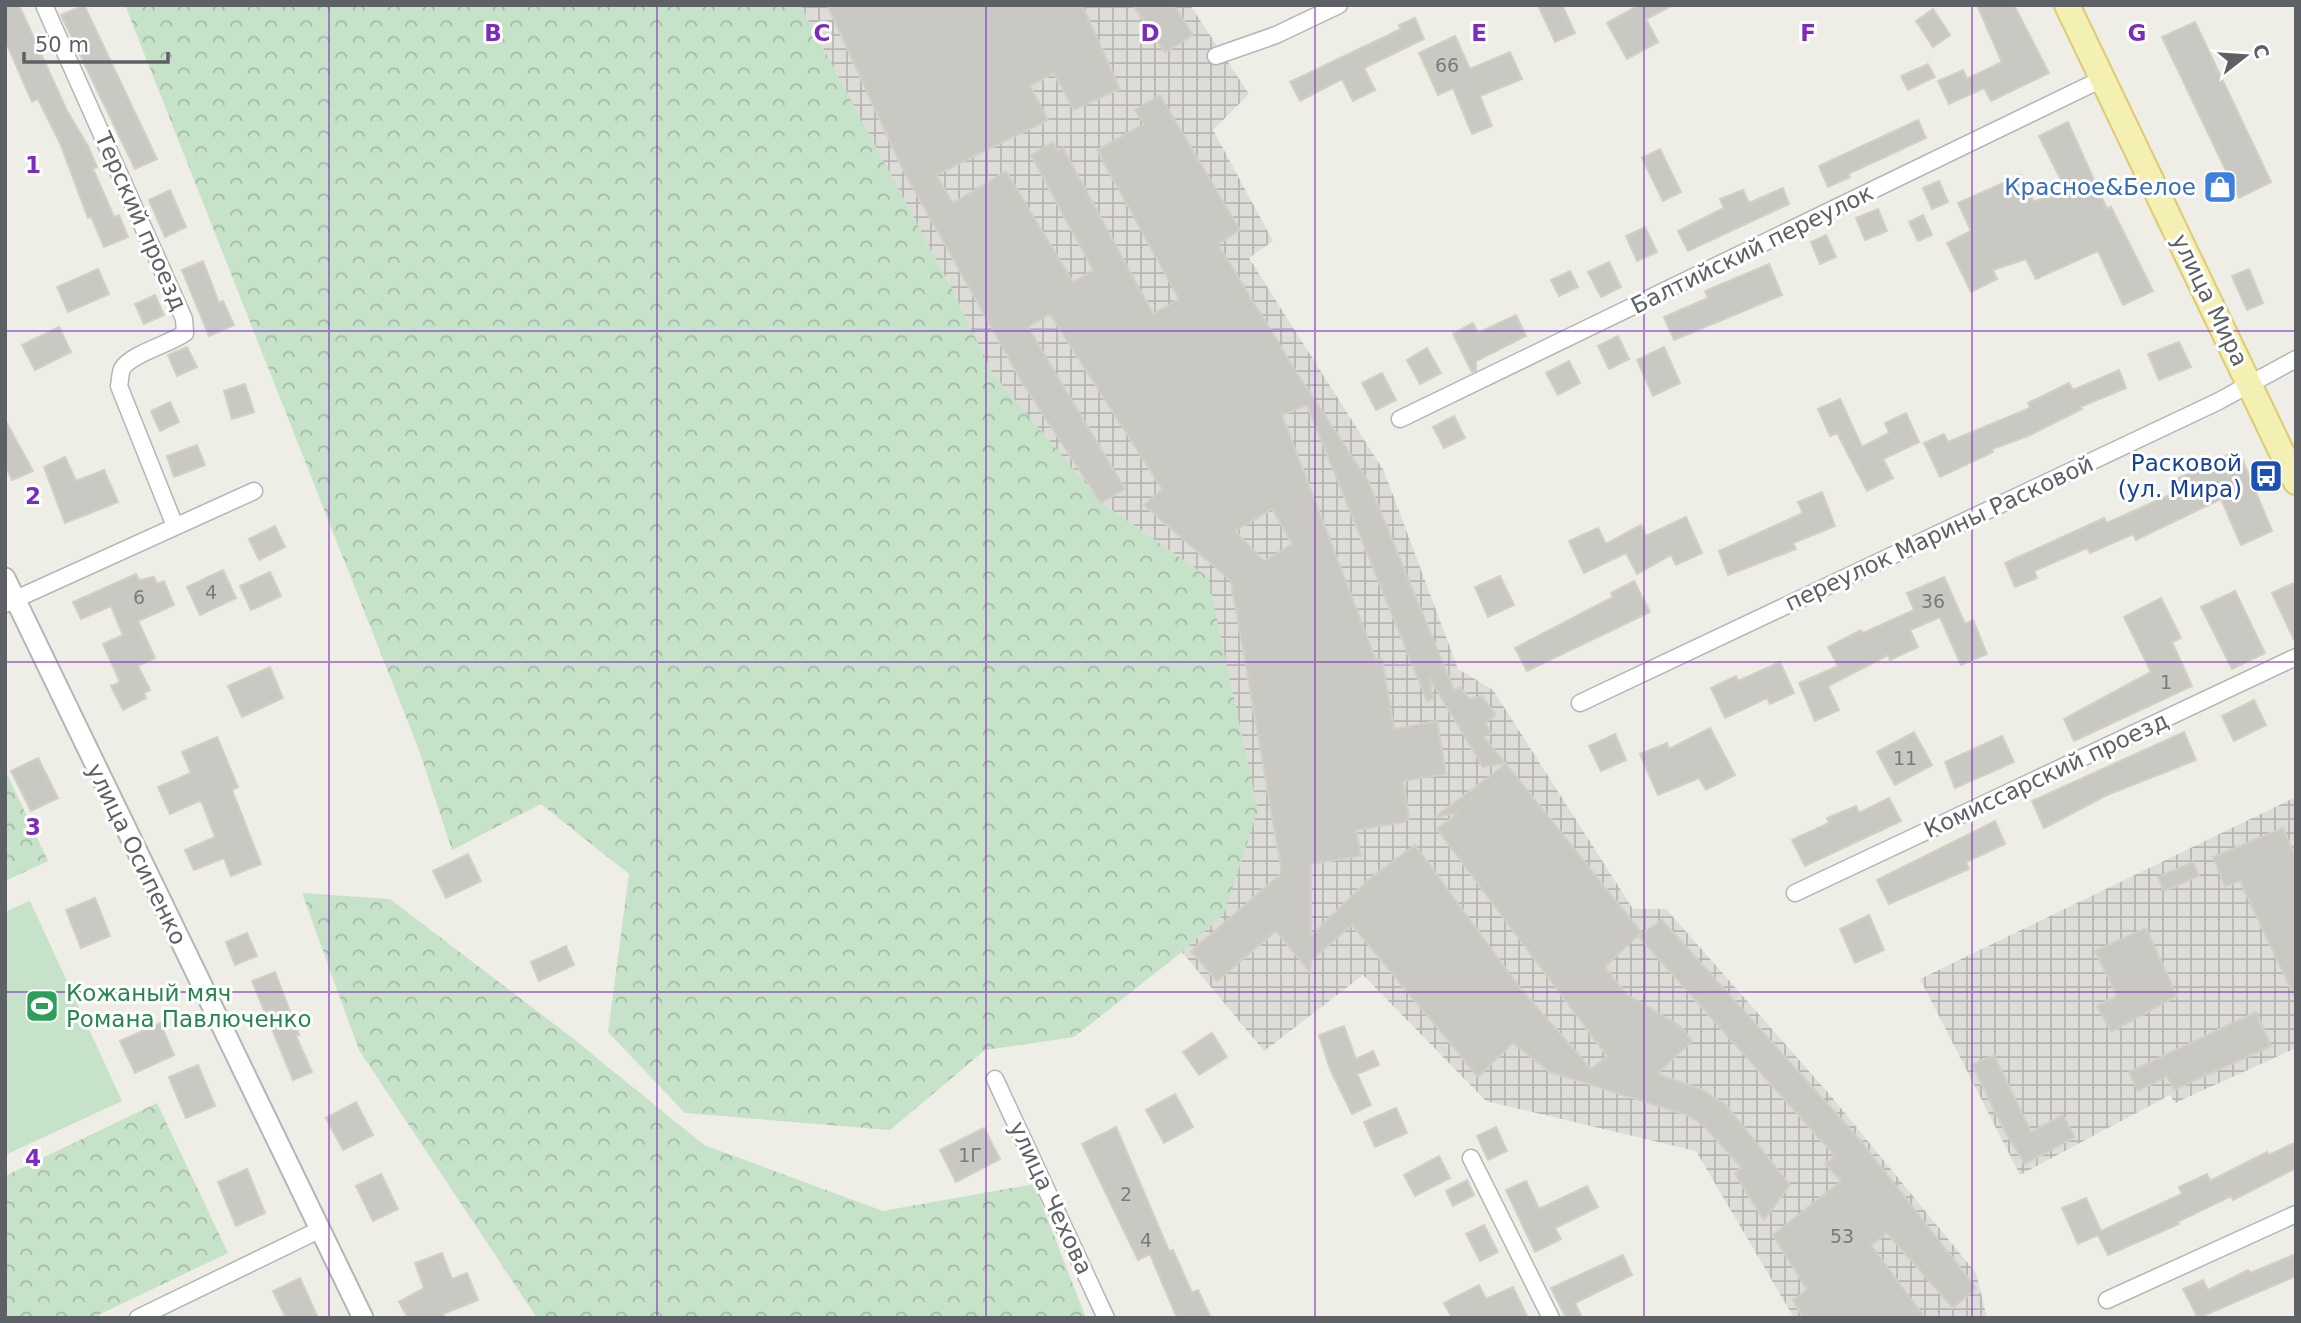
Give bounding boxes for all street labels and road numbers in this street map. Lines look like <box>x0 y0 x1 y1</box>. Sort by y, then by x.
street label: Терский проезд <box>90 127 192 314</box>
street label: Балтийский переулок <box>1627 179 1877 319</box>
street label: улица Мира <box>2167 230 2253 370</box>
street label: переулок Марины Расковой <box>1781 450 2097 616</box>
street label: Комиссарский проезд <box>1920 707 2172 843</box>
street label: улица Осипенко <box>82 759 192 949</box>
street label: улица Чехова <box>1004 1117 1098 1279</box>

